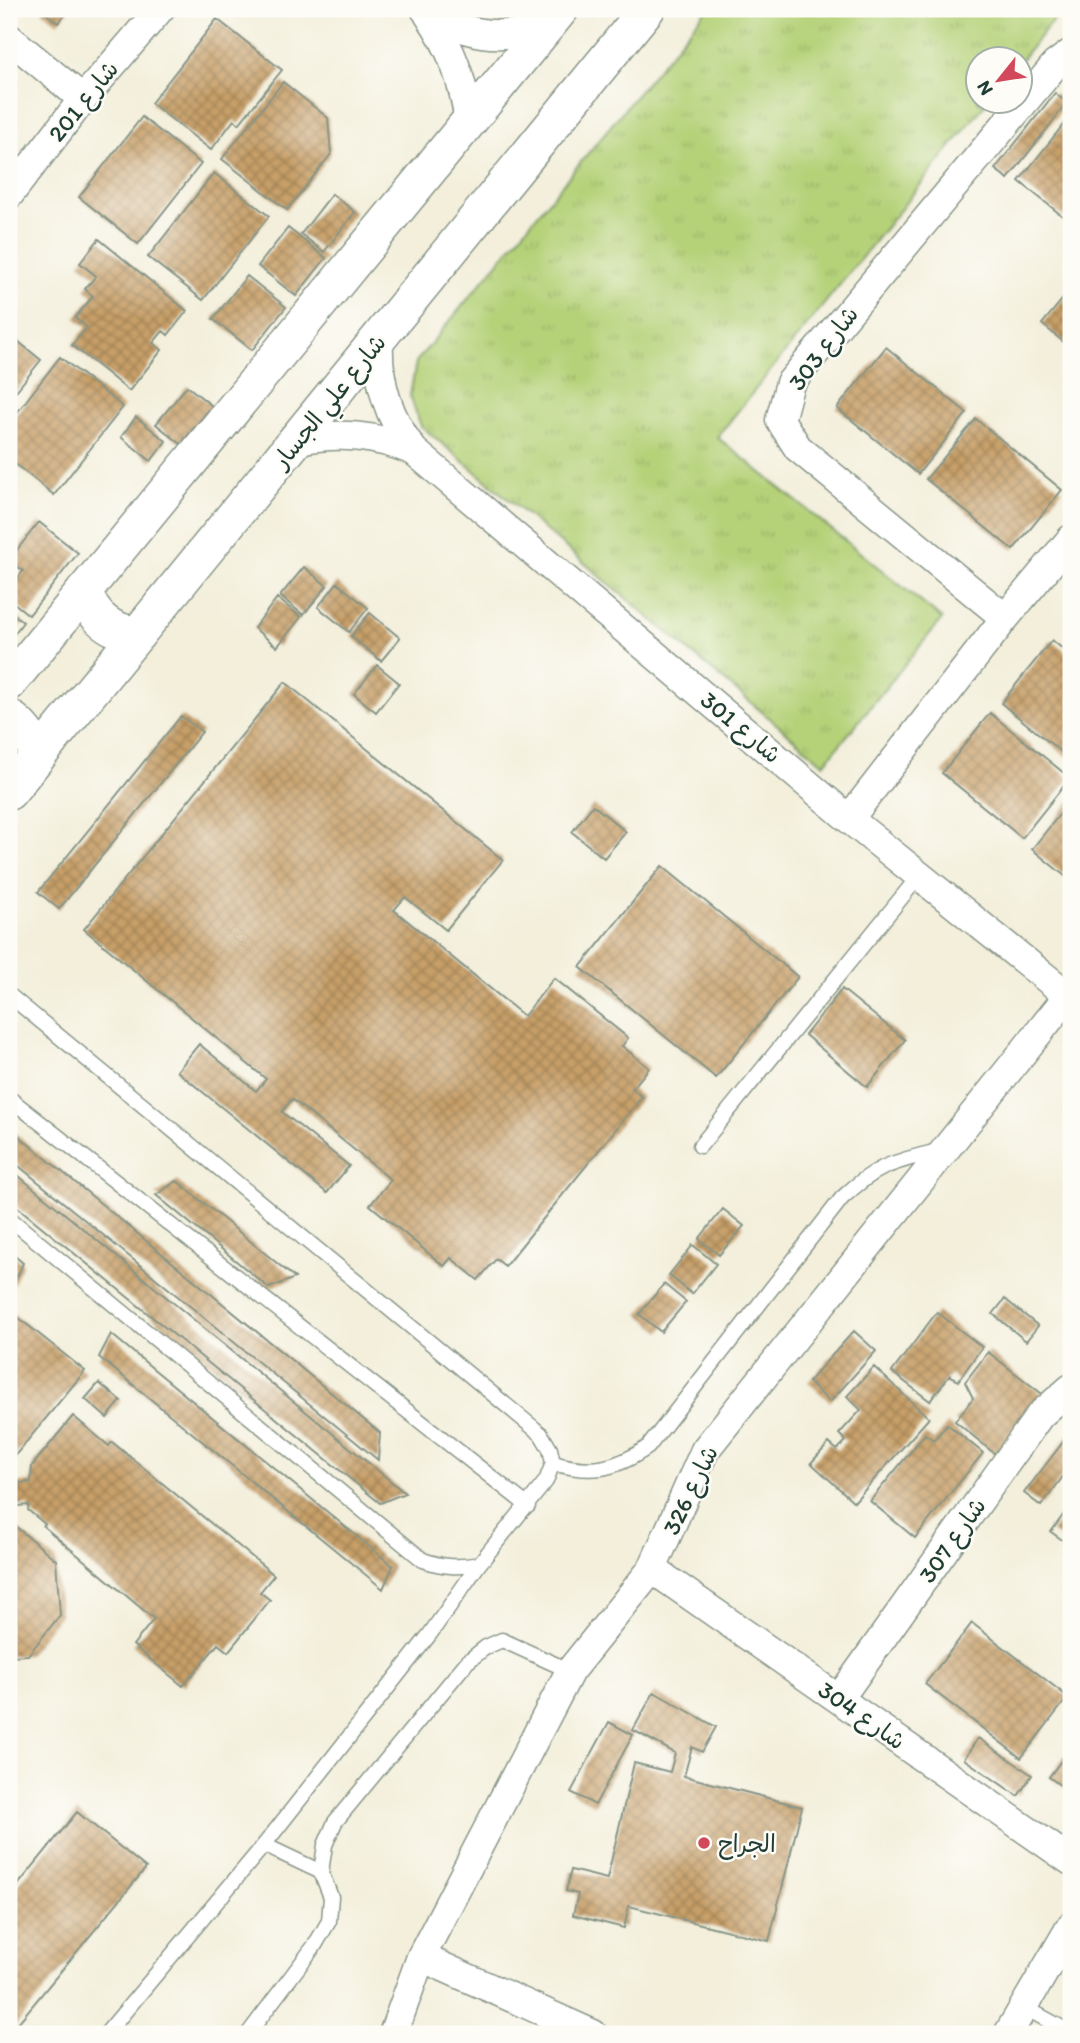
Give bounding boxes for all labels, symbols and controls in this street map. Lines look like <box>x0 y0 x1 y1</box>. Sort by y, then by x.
north arrow <box>964 46 1034 116</box>
street label: شارع 201 <box>42 55 127 149</box>
text: N <box>972 77 998 100</box>
street label: شارع 303 <box>782 300 867 398</box>
street label: شارع علي الجسار <box>265 328 397 480</box>
street label: شارع 301 <box>693 685 787 771</box>
street label: شارع 326 <box>656 1441 727 1541</box>
street label: شارع 307 <box>912 1492 994 1590</box>
street label: شارع 304 <box>811 1675 911 1758</box>
place label: الجراح <box>718 1829 776 1860</box>
marker: الجراح <box>696 1835 712 1851</box>

